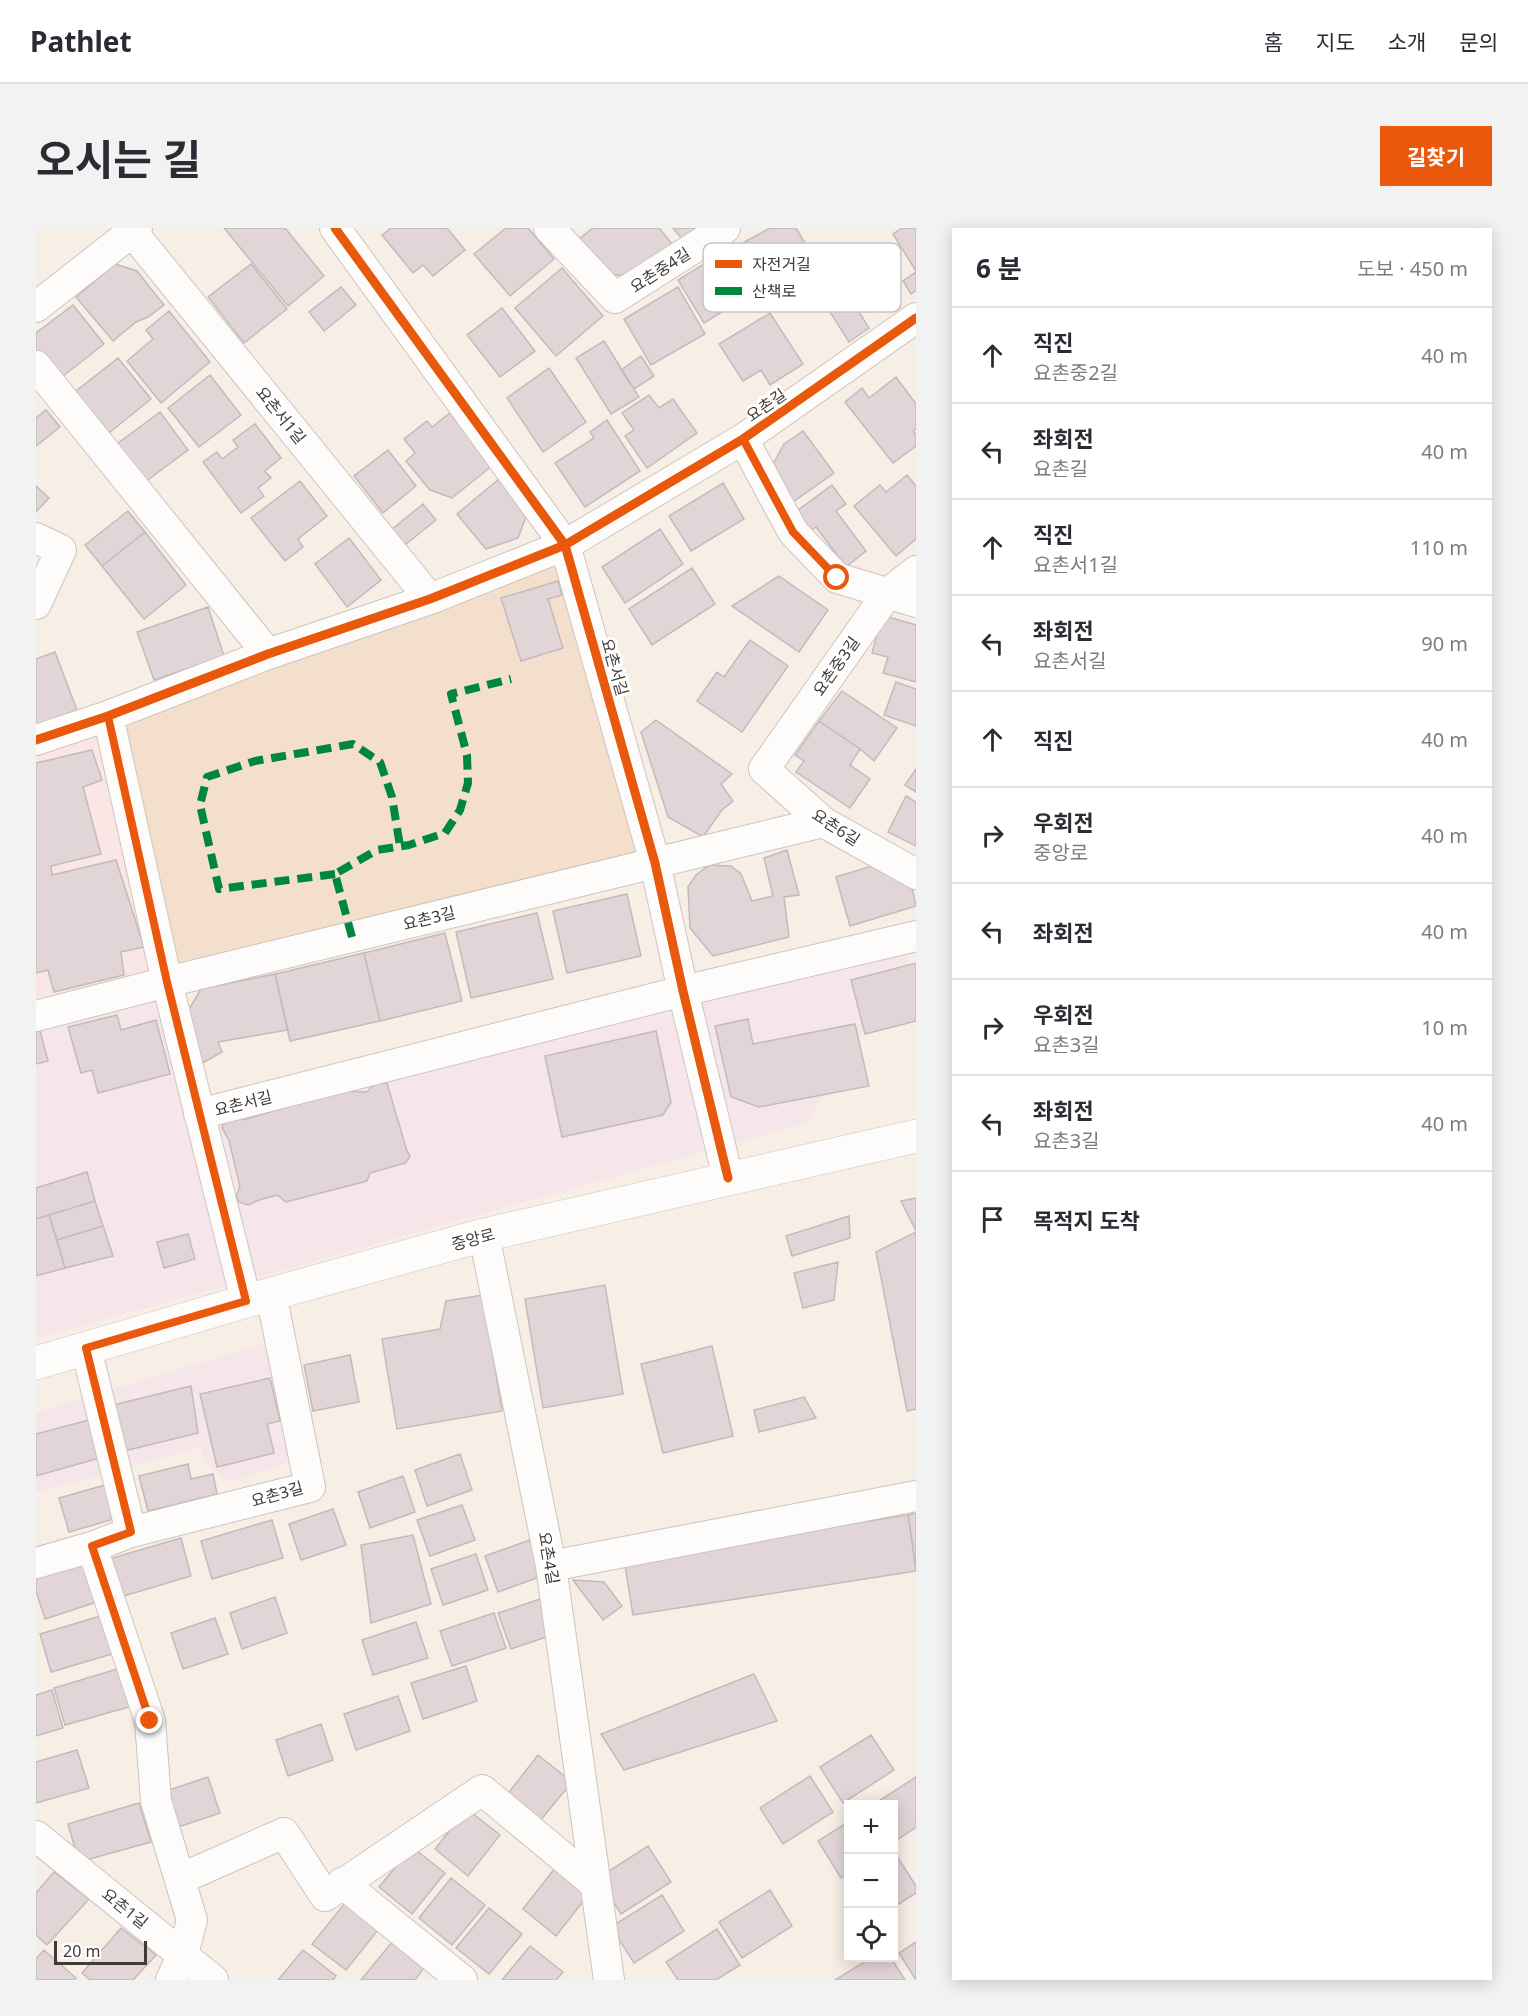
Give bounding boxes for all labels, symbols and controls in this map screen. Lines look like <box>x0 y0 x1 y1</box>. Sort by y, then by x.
text: Pathlet <box>30 22 132 60</box>
text: 홈 <box>1264 28 1283 56</box>
text: 지도 <box>1316 28 1355 56</box>
text: 소개 <box>1388 28 1426 56</box>
text: 문의 <box>1459 28 1498 56</box>
button: 길찾기 <box>1380 126 1492 186</box>
text: 오시는 길 <box>36 130 201 187</box>
street label: 요촌중4길 <box>625 242 695 298</box>
legend <box>703 243 901 312</box>
text: 6 분 <box>976 250 1022 286</box>
text: 자전거길 <box>752 253 811 275</box>
text: 도보 · 450 m <box>1357 255 1468 282</box>
text: 산책로 <box>752 280 796 302</box>
text: 직진 <box>1033 327 1073 357</box>
icon: ahead <box>976 339 1009 372</box>
text: 40 m <box>1421 342 1468 369</box>
text: 요촌중2길 <box>1033 359 1118 386</box>
street label: 요촌서1길 <box>251 382 311 448</box>
street label: 요촌길 <box>742 383 790 427</box>
text: 좌회전 <box>1033 423 1094 453</box>
icon: left <box>976 435 1009 468</box>
text: 40 m <box>1421 438 1468 465</box>
text: 요촌길 <box>1033 455 1088 482</box>
text: 직진 <box>1033 519 1073 549</box>
icon: ahead <box>976 531 1009 564</box>
text: 110 m <box>1410 534 1468 561</box>
text: 요촌서1길 <box>1033 551 1118 578</box>
route start <box>823 564 849 590</box>
text: 좌회전 <box>1033 615 1094 645</box>
icon: left <box>976 627 1009 660</box>
text: 90 m <box>1421 630 1468 657</box>
street label: 요촌중3길 <box>807 632 865 700</box>
street label: 요촌서길 <box>596 636 634 698</box>
text: 요촌서길 <box>1033 647 1107 674</box>
icon: ahead <box>976 723 1009 756</box>
text: 직진 <box>1033 725 1073 755</box>
text: 40 m <box>1421 726 1468 753</box>
street label: 요촌6길 <box>808 803 864 851</box>
text: 우회전 <box>1033 807 1094 837</box>
icon: right <box>976 819 1009 852</box>
text: 40 m <box>1421 822 1468 849</box>
text: 중앙로 <box>1033 839 1088 866</box>
street label: 요촌3길 <box>400 901 458 935</box>
icon: left <box>976 915 1009 948</box>
text: 좌회전 <box>1033 917 1094 947</box>
text: 40 m <box>1421 918 1468 945</box>
text: 우회전 <box>1033 999 1094 1029</box>
icon: right <box>976 1011 1009 1044</box>
text: 10 m <box>1421 1014 1468 1041</box>
text: 요촌3길 <box>1033 1031 1100 1058</box>
street label: 요촌서길 <box>212 1085 274 1121</box>
text: 좌회전 <box>1033 1095 1094 1125</box>
icon: left <box>976 1107 1009 1140</box>
text: 40 m <box>1421 1110 1468 1137</box>
text: 요촌3길 <box>1033 1127 1100 1154</box>
icon: arrive <box>976 1203 1009 1236</box>
text: 목적지 도착 <box>1033 1205 1140 1235</box>
street label: 중앙로 <box>449 1223 497 1255</box>
street label: 요촌3길 <box>248 1476 306 1512</box>
street label: 요촌4길 <box>534 1530 564 1586</box>
route end <box>136 1707 162 1733</box>
map controls <box>844 1800 898 1962</box>
button: + <box>844 1800 898 1854</box>
button: − <box>844 1854 898 1908</box>
street label: 요촌1길 <box>97 1883 153 1933</box>
button: locate <box>844 1908 898 1962</box>
scale bar <box>54 1938 147 1966</box>
text: 20 m <box>63 1940 100 1962</box>

